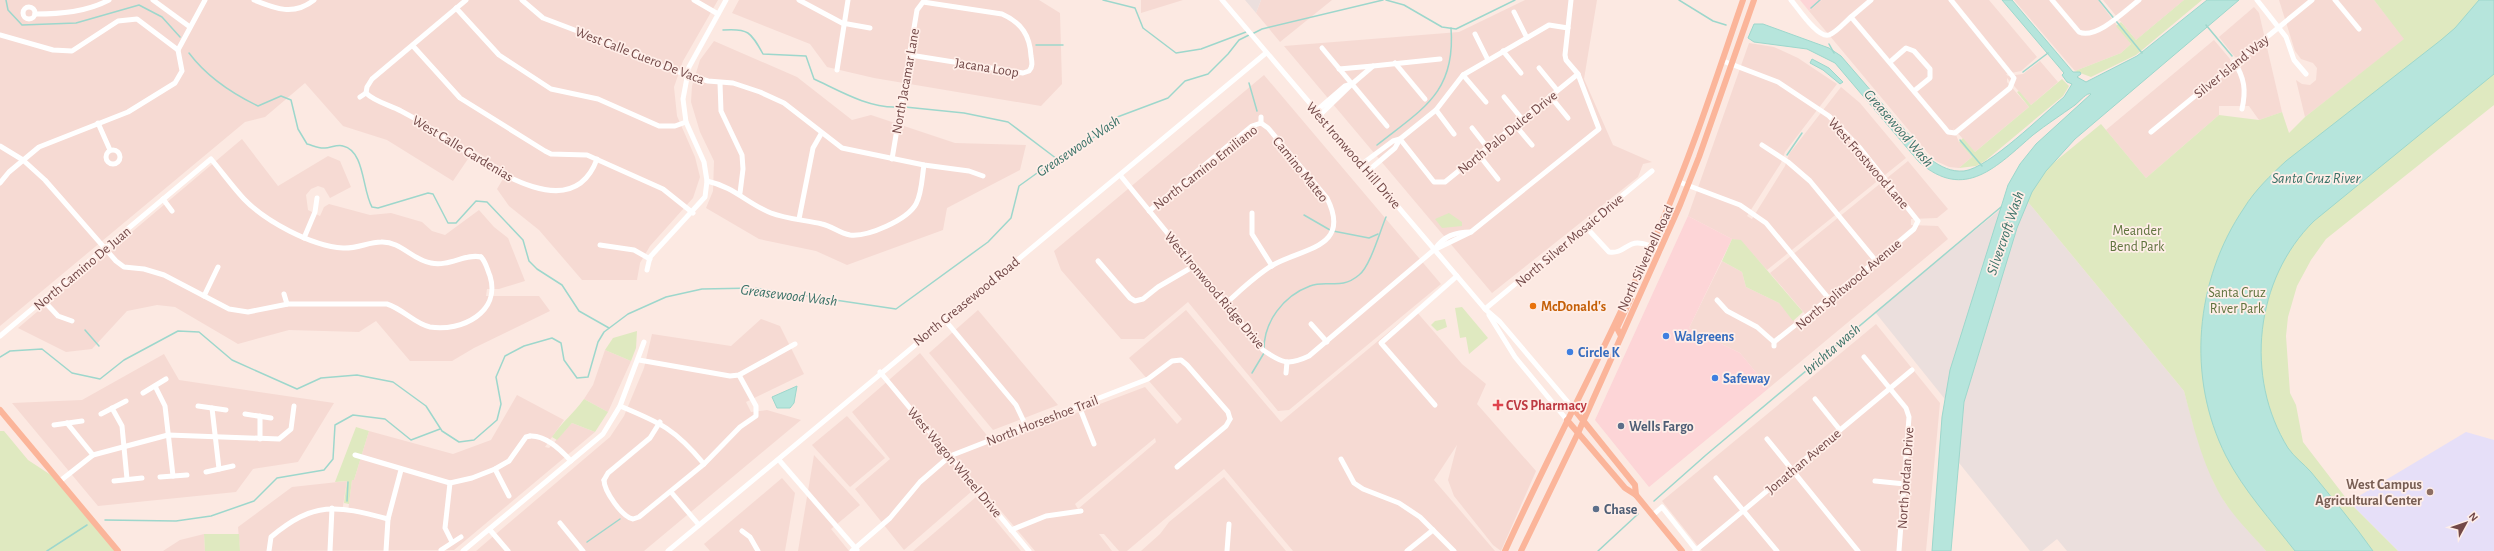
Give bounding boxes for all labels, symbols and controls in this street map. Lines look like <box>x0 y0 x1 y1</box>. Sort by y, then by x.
street label: West Calle Cuero De Vaca <box>573 25 707 87</box>
street label: North Jacamar Lane <box>890 27 922 135</box>
street label: Silver Island Way <box>2192 32 2272 101</box>
street label: Jacana Loop <box>954 56 1020 80</box>
water label: Greasewood Wash <box>1861 87 1936 170</box>
street label: North Palo Dulce Drive <box>1455 88 1560 177</box>
street label: West Ironwood Hill Drive <box>1303 100 1403 212</box>
street label: West Calle Gardenias <box>410 113 515 184</box>
water label: Greasewood Wash <box>1034 113 1123 180</box>
street label: West Frostwood Lane <box>1825 116 1911 212</box>
street label: North Camino Emiliano <box>1151 123 1260 213</box>
street label: Camino Mateo <box>1270 134 1331 205</box>
water label: Santa Cruz River <box>2272 171 2361 186</box>
water label: Silvercroft Wash <box>1984 189 2027 277</box>
street label: North Silver Mosaic Drive <box>1513 192 1626 290</box>
street label: North Silverbell Road <box>1615 203 1677 314</box>
street label: North Camino De Juan <box>31 224 134 313</box>
park label: Meander Bend Park <box>2110 224 2165 254</box>
street label: West Ironwood Ridge Drive <box>1161 230 1267 352</box>
street label: North Splitwood Avenue <box>1793 237 1904 333</box>
street label: North Greasewood Road <box>911 255 1022 349</box>
water label: Greasewood Wash <box>740 282 838 309</box>
park label: Santa Cruz River Park <box>2208 286 2266 316</box>
place label: McDonald's <box>1541 300 1606 314</box>
marker: McDonald's <box>1528 301 1538 311</box>
water label: brichta wash <box>1801 321 1863 378</box>
place label: Walgreens <box>1674 330 1734 344</box>
marker: Walgreens <box>1661 331 1671 341</box>
place label: Circle K <box>1578 346 1621 360</box>
marker: Circle K <box>1565 347 1575 357</box>
place label: Safeway <box>1723 372 1771 386</box>
marker: Safeway <box>1710 373 1720 383</box>
street label: North Horseshoe Trail <box>985 393 1100 449</box>
place label: CVS Pharmacy <box>1506 399 1588 413</box>
marker: CVS Pharmacy <box>1493 400 1503 410</box>
street label: West Wagon Wheel Drive <box>904 405 1004 520</box>
place label: Wells Fargo <box>1629 420 1694 434</box>
marker: Wells Fargo <box>1616 421 1626 431</box>
street label: Jonathan Avenue <box>1764 427 1844 497</box>
street label: North Jordan Drive <box>1895 427 1917 530</box>
place label: West Campus Agricultural Center <box>2315 478 2422 508</box>
marker: West Campus Agricultural Center <box>2425 487 2435 497</box>
place label: Chase <box>1604 503 1638 517</box>
north arrow <box>2446 503 2486 543</box>
marker: Chase <box>1591 504 1601 514</box>
text: N <box>2467 510 2480 523</box>

